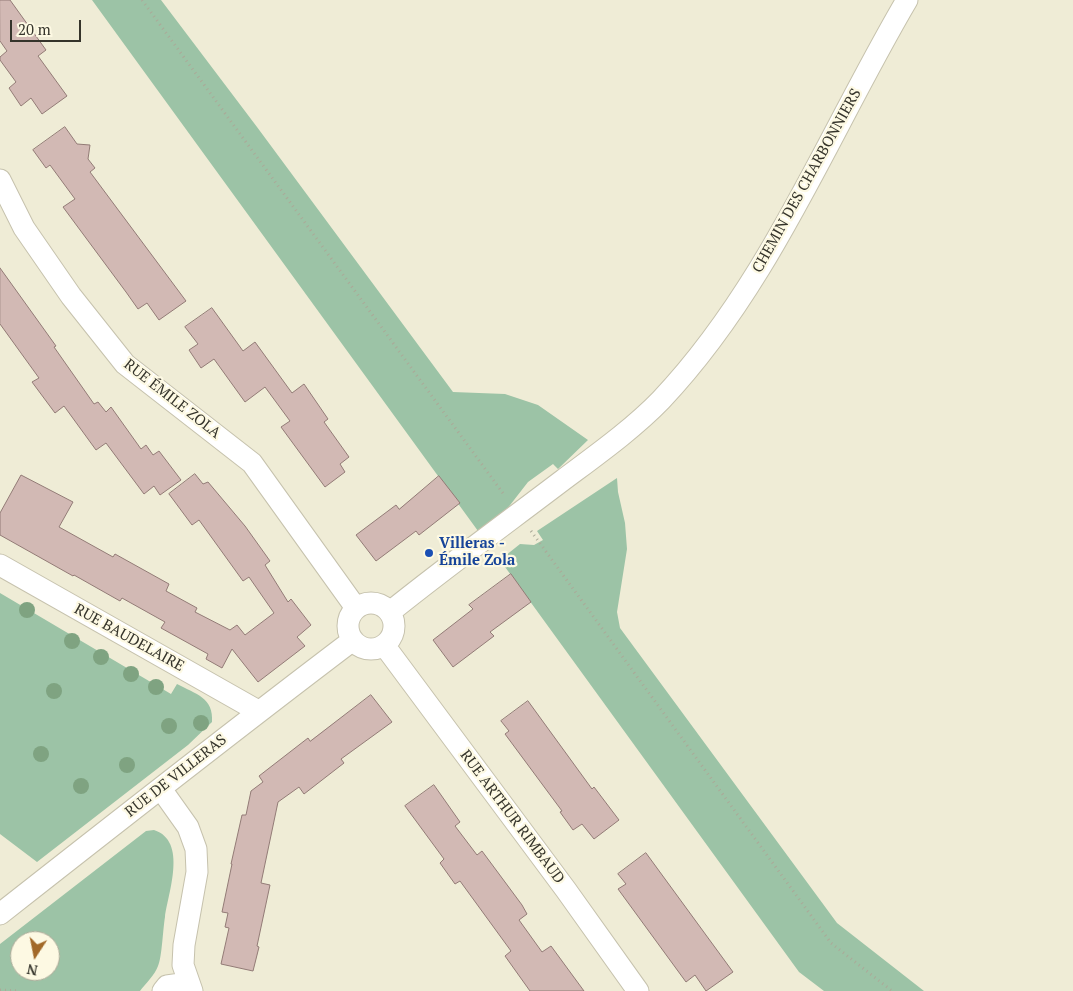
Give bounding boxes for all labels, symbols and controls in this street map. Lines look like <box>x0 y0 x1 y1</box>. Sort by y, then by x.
scale bar <box>12 10 84 42</box>
text: 20 m <box>18 19 51 39</box>
street label: CHEMIN DES CHARBONNIERS <box>749 86 865 276</box>
street label: RUE ÉMILE ZOLA <box>120 356 224 442</box>
place label: Villeras - Émile Zola <box>439 535 515 570</box>
marker: Villeras - Émile Zola <box>423 547 435 559</box>
street label: RUE BAUDELAIRE <box>71 600 187 676</box>
street label: RUE DE VILLERAS <box>122 731 230 821</box>
street label: RUE ARTHUR RIMBAUD <box>456 747 568 887</box>
north arrow <box>10 931 60 981</box>
text: N <box>25 960 39 981</box>

